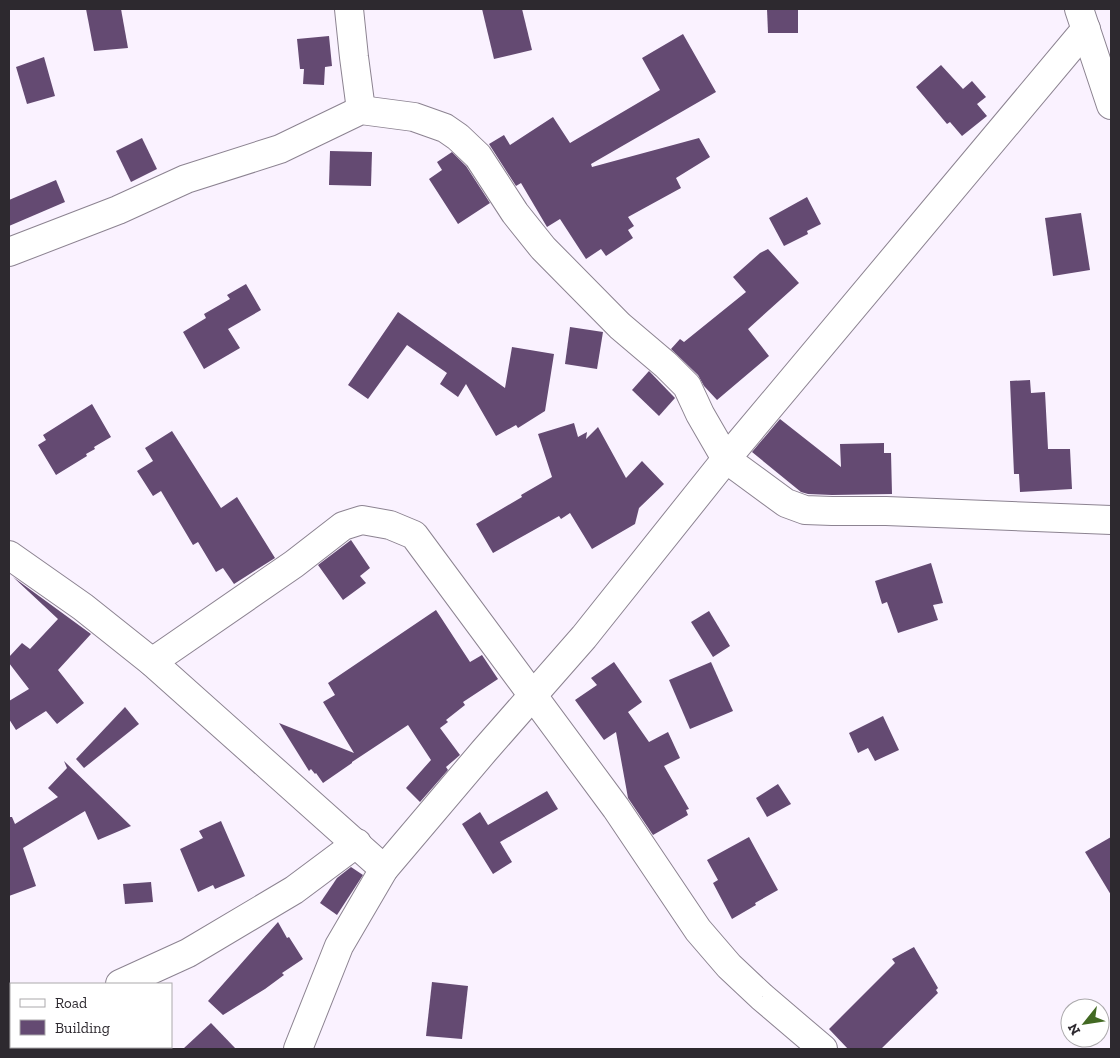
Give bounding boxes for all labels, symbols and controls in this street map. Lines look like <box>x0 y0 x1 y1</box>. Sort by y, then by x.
legend <box>10 983 172 1048</box>
text: Road <box>55 994 88 1012</box>
north arrow <box>1060 998 1110 1048</box>
text: Building <box>55 1019 110 1037</box>
text: N <box>1064 1020 1084 1038</box>

